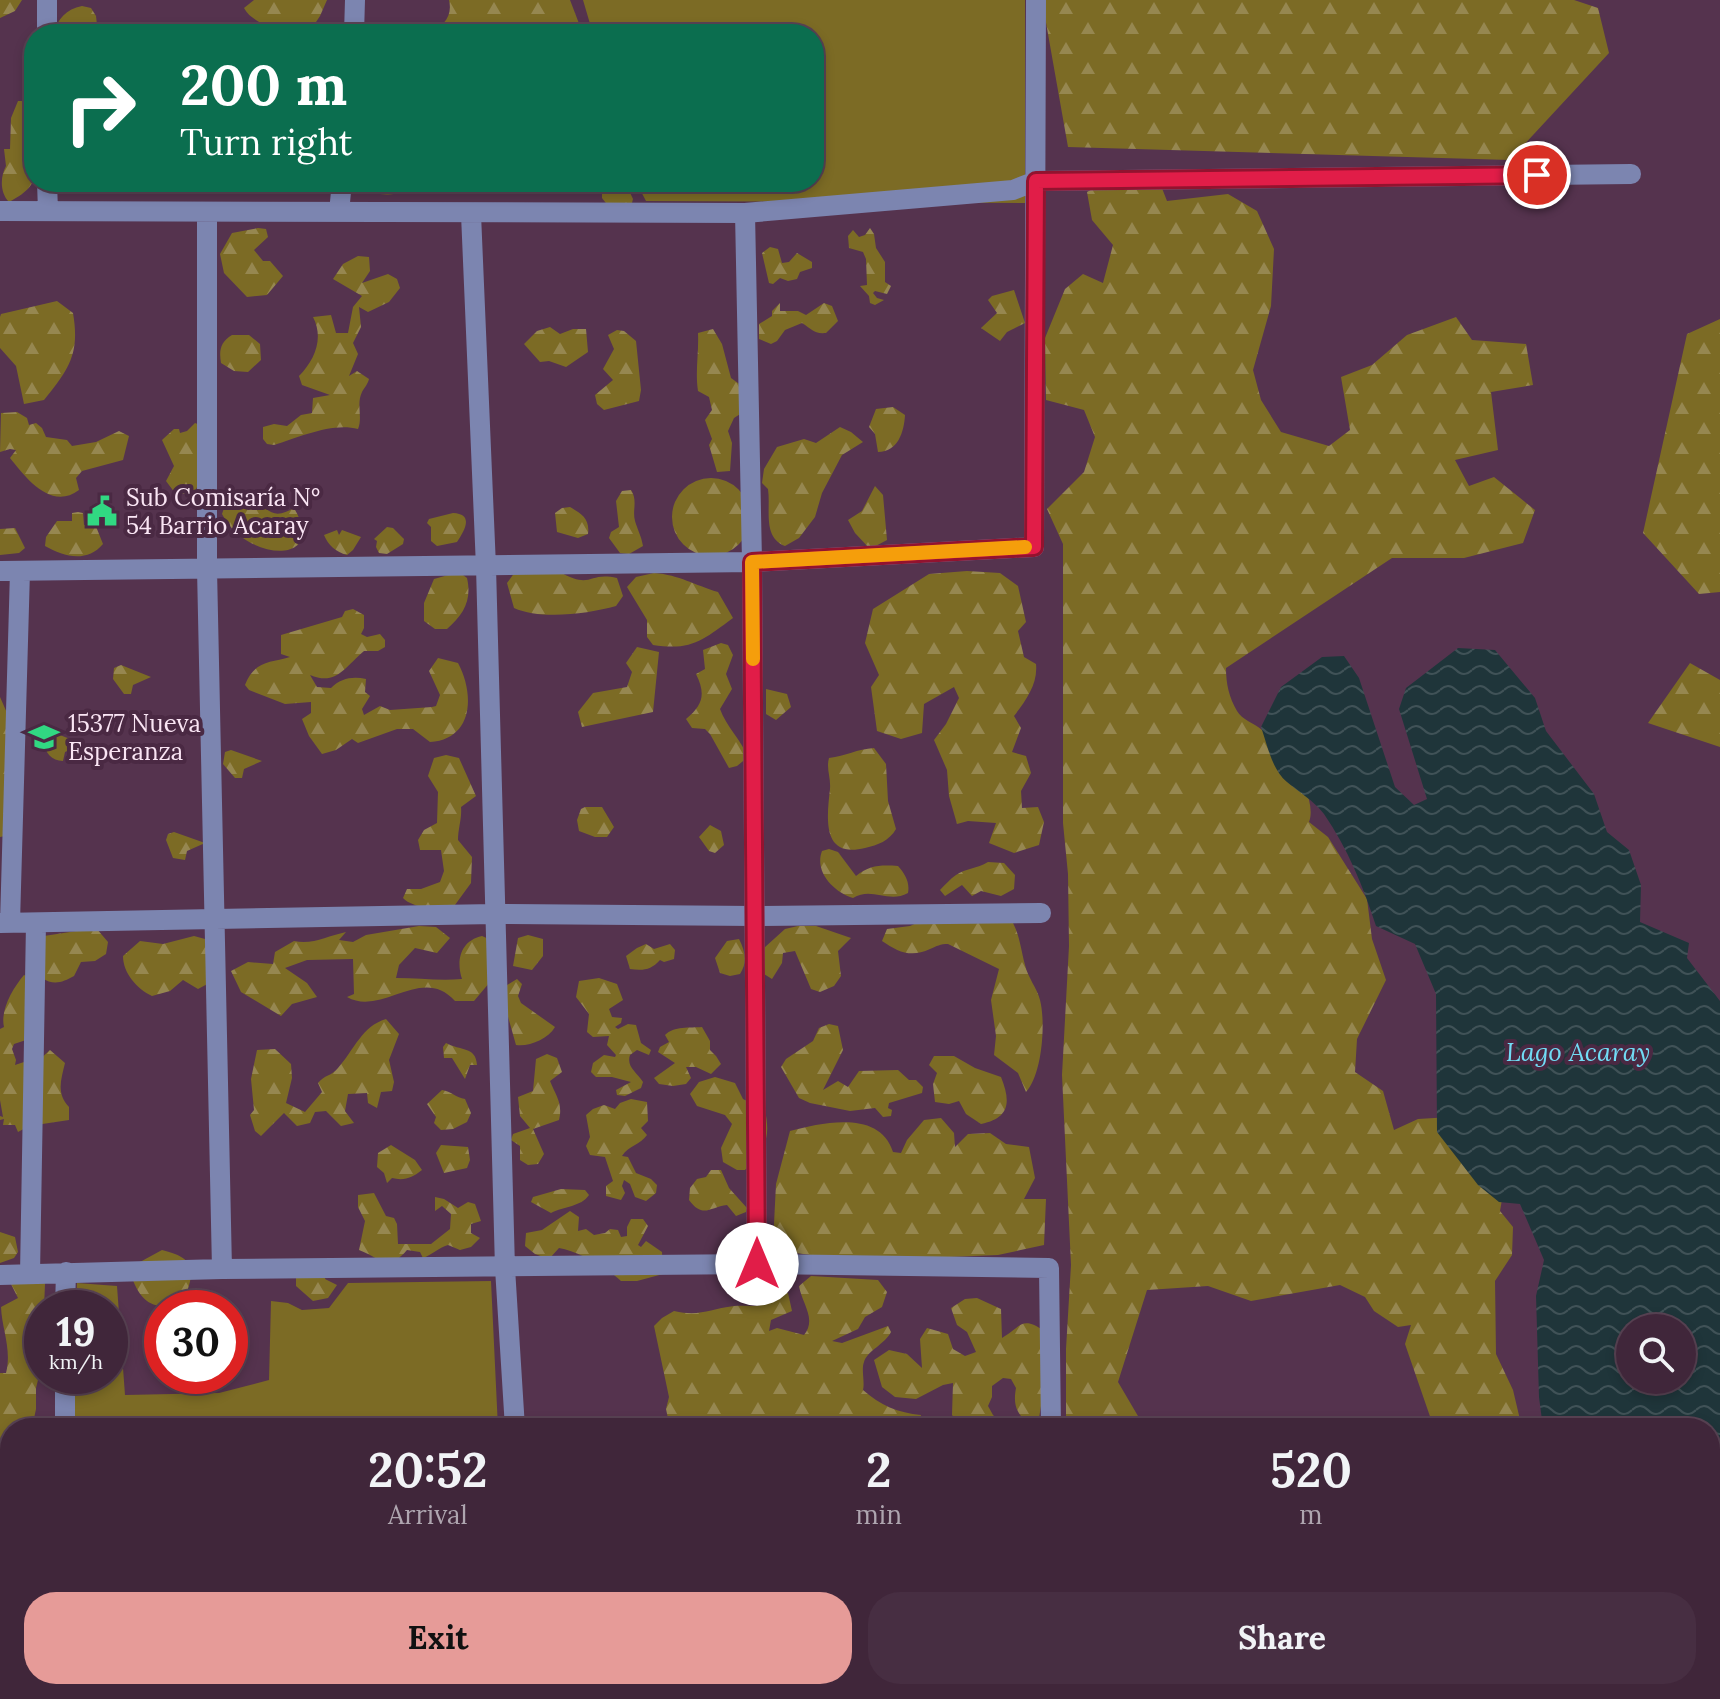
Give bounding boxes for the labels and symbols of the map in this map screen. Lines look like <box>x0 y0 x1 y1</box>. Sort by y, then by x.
pin <box>1503 141 1571 209</box>
place label: Sub Comisaría N° 54 Barrio Acaray <box>126 482 320 541</box>
public building icon: Sub Comisaría N° 54 Barrio Acaray <box>85 494 119 528</box>
place label: 15377 Nueva Esperanza <box>68 708 201 767</box>
school or university icon: 15377 Nueva Esperanza <box>27 720 61 754</box>
water label: Lago Acaray <box>1506 1035 1650 1068</box>
position arrow <box>715 1222 799 1306</box>
speed limit sign: 30 <box>144 1290 248 1394</box>

